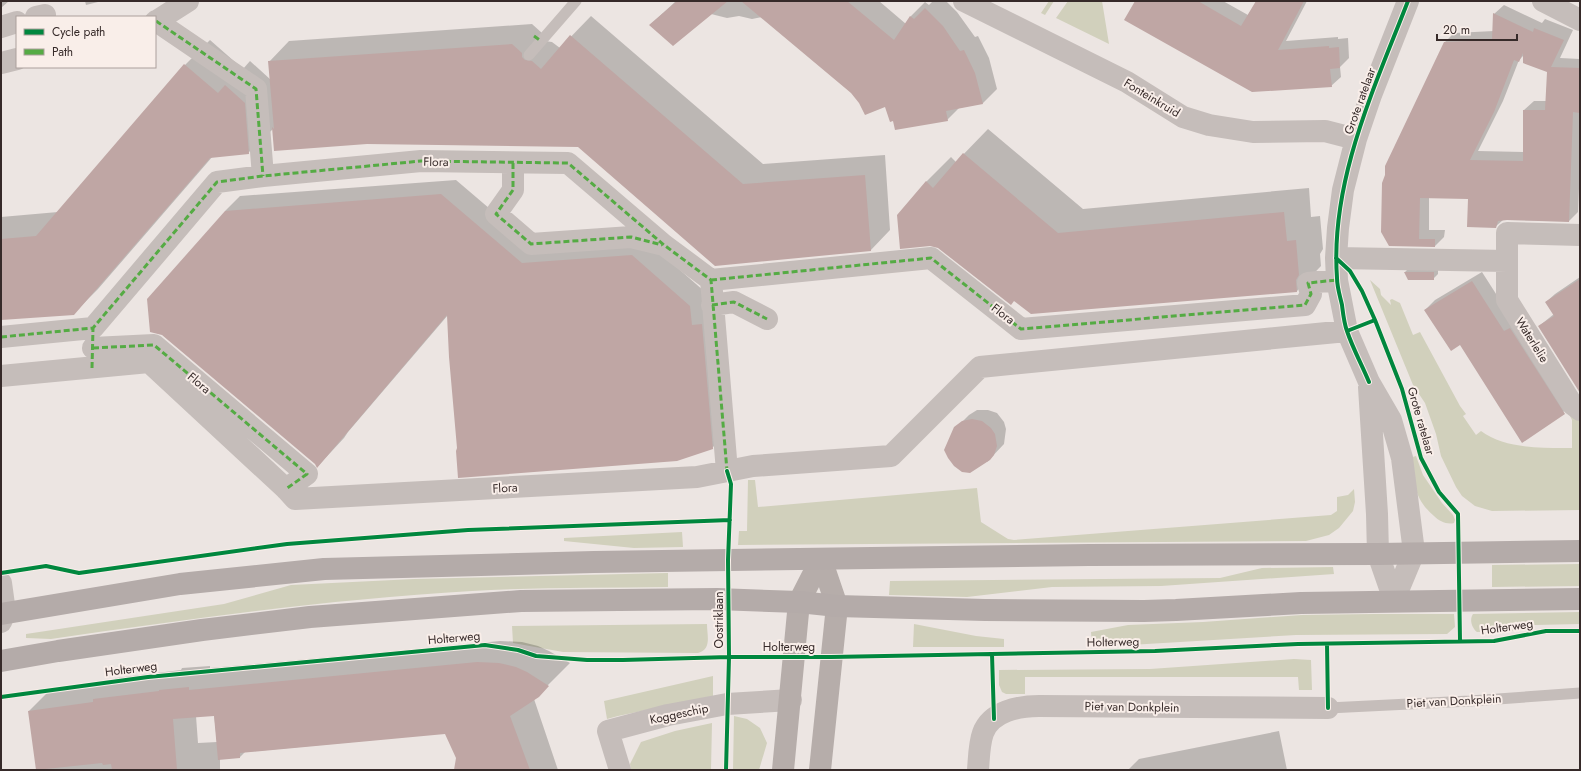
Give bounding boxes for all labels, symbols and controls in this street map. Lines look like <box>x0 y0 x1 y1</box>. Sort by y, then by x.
legend <box>16 16 156 68</box>
scale bar <box>1437 16 1517 42</box>
text: 20 m <box>1443 21 1470 39</box>
text: Cycle path <box>52 23 105 41</box>
text: Path <box>52 43 73 61</box>
street label: Grote ratelaar <box>1340 64 1381 137</box>
street label: Fonteinkruid <box>1121 74 1183 122</box>
street label: Flora <box>423 153 449 171</box>
street label: Flora <box>988 299 1019 329</box>
street label: Waterlelie <box>1511 314 1553 366</box>
street label: Flora <box>184 368 215 398</box>
street label: Grote ratelaar <box>1403 385 1440 458</box>
street label: Flora <box>492 478 518 498</box>
street label: Oostriklaan <box>710 592 728 648</box>
street label: Holterweg <box>1480 614 1534 640</box>
street label: Holterweg <box>427 627 481 649</box>
street label: Holterweg <box>1087 633 1139 651</box>
street label: Holterweg <box>763 638 815 656</box>
street label: Holterweg <box>104 657 158 681</box>
street label: Piet van Donkplein <box>1406 690 1502 712</box>
street label: Piet van Donkplein <box>1084 697 1180 717</box>
street label: Koggeschip <box>648 699 710 729</box>

